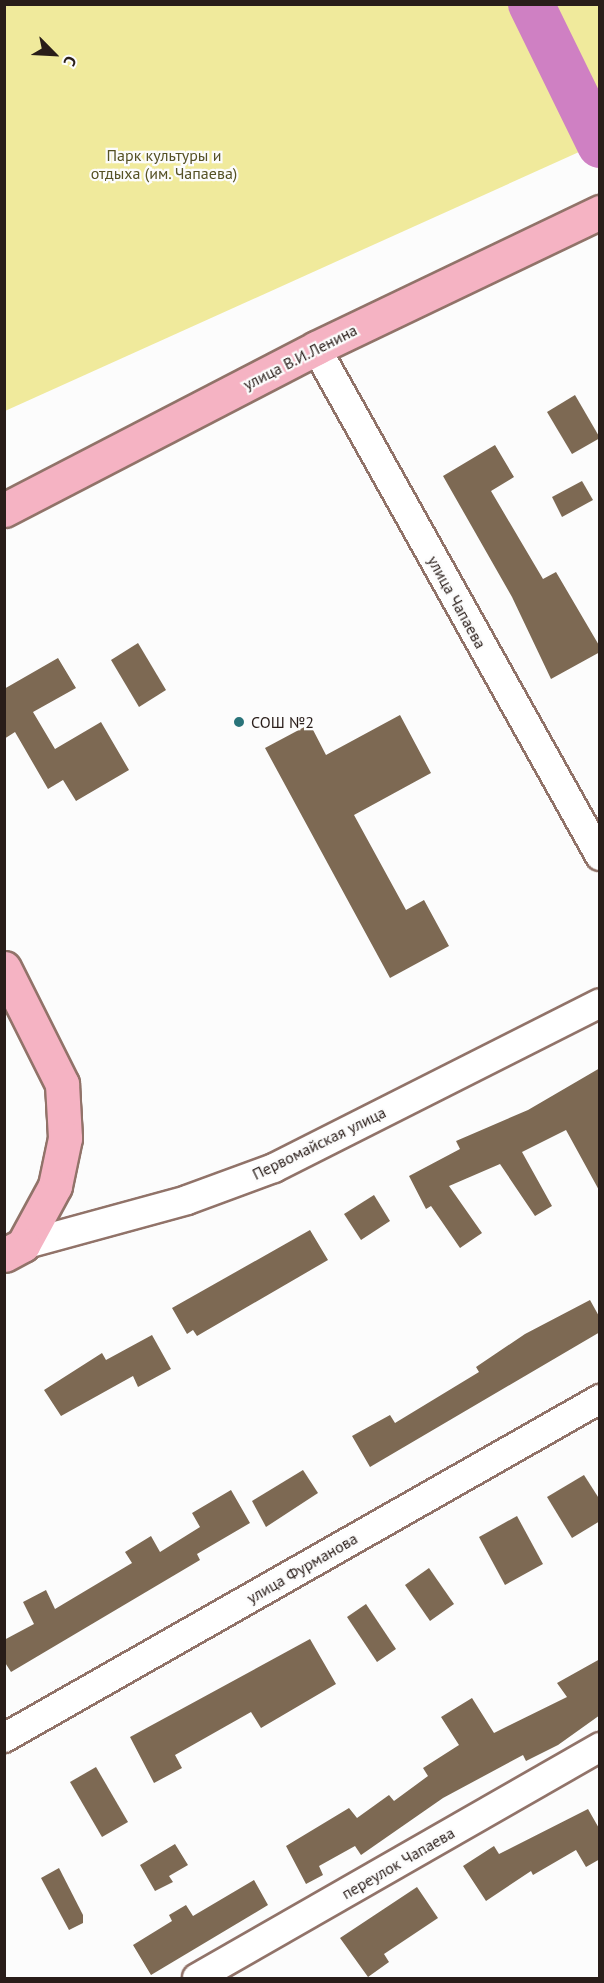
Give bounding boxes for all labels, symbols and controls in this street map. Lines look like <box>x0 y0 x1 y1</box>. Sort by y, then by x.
north arrow <box>24 24 84 84</box>
text: С <box>59 53 81 69</box>
park label: Парк культуры и отдыха (им. Чапаева) <box>90 145 238 183</box>
street label: улица В.И.Ленина <box>240 320 360 394</box>
street label: улица Чапаева <box>424 552 490 652</box>
place label: СОШ №2 <box>251 712 314 732</box>
marker: СОШ №2 <box>232 715 246 729</box>
street label: Первомайская улица <box>249 1102 389 1184</box>
street label: улица Фурманова <box>243 1529 361 1607</box>
street label: переулок Чапаева <box>338 1823 458 1903</box>

